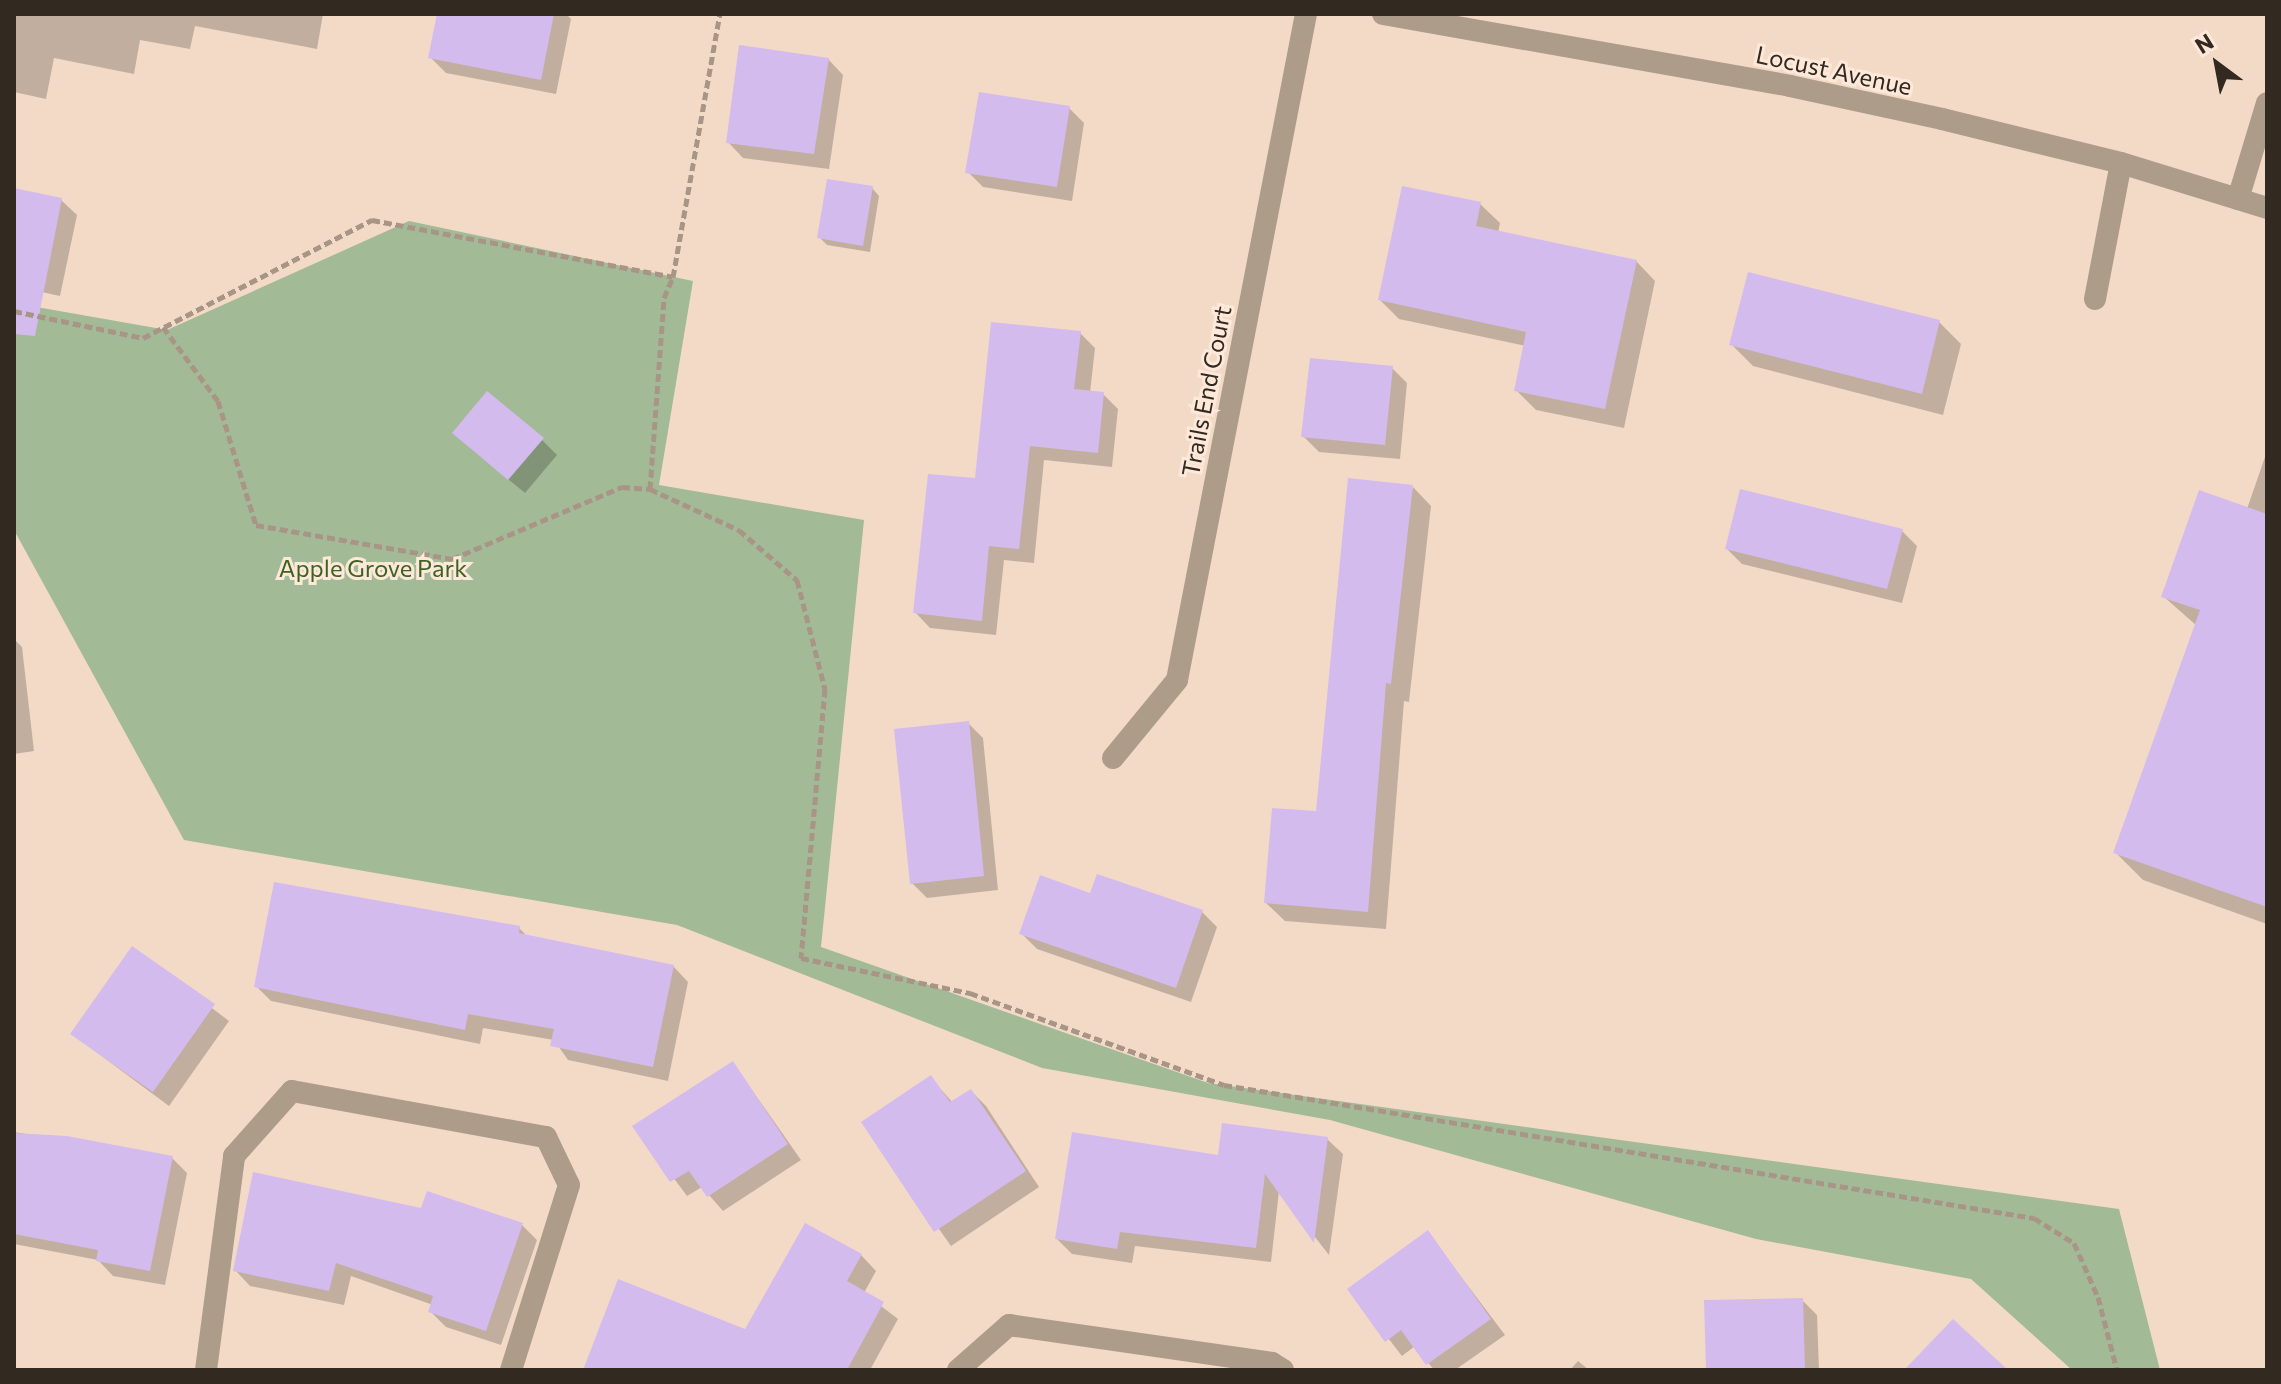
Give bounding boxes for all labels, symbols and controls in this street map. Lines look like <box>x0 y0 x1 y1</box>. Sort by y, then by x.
north arrow <box>2177 24 2257 104</box>
text: N <box>2190 27 2218 59</box>
street label: Locust Avenue <box>1753 39 1915 101</box>
street label: Trails End Court <box>1175 303 1237 479</box>
park label: Apple Grove Park <box>279 554 467 582</box>

